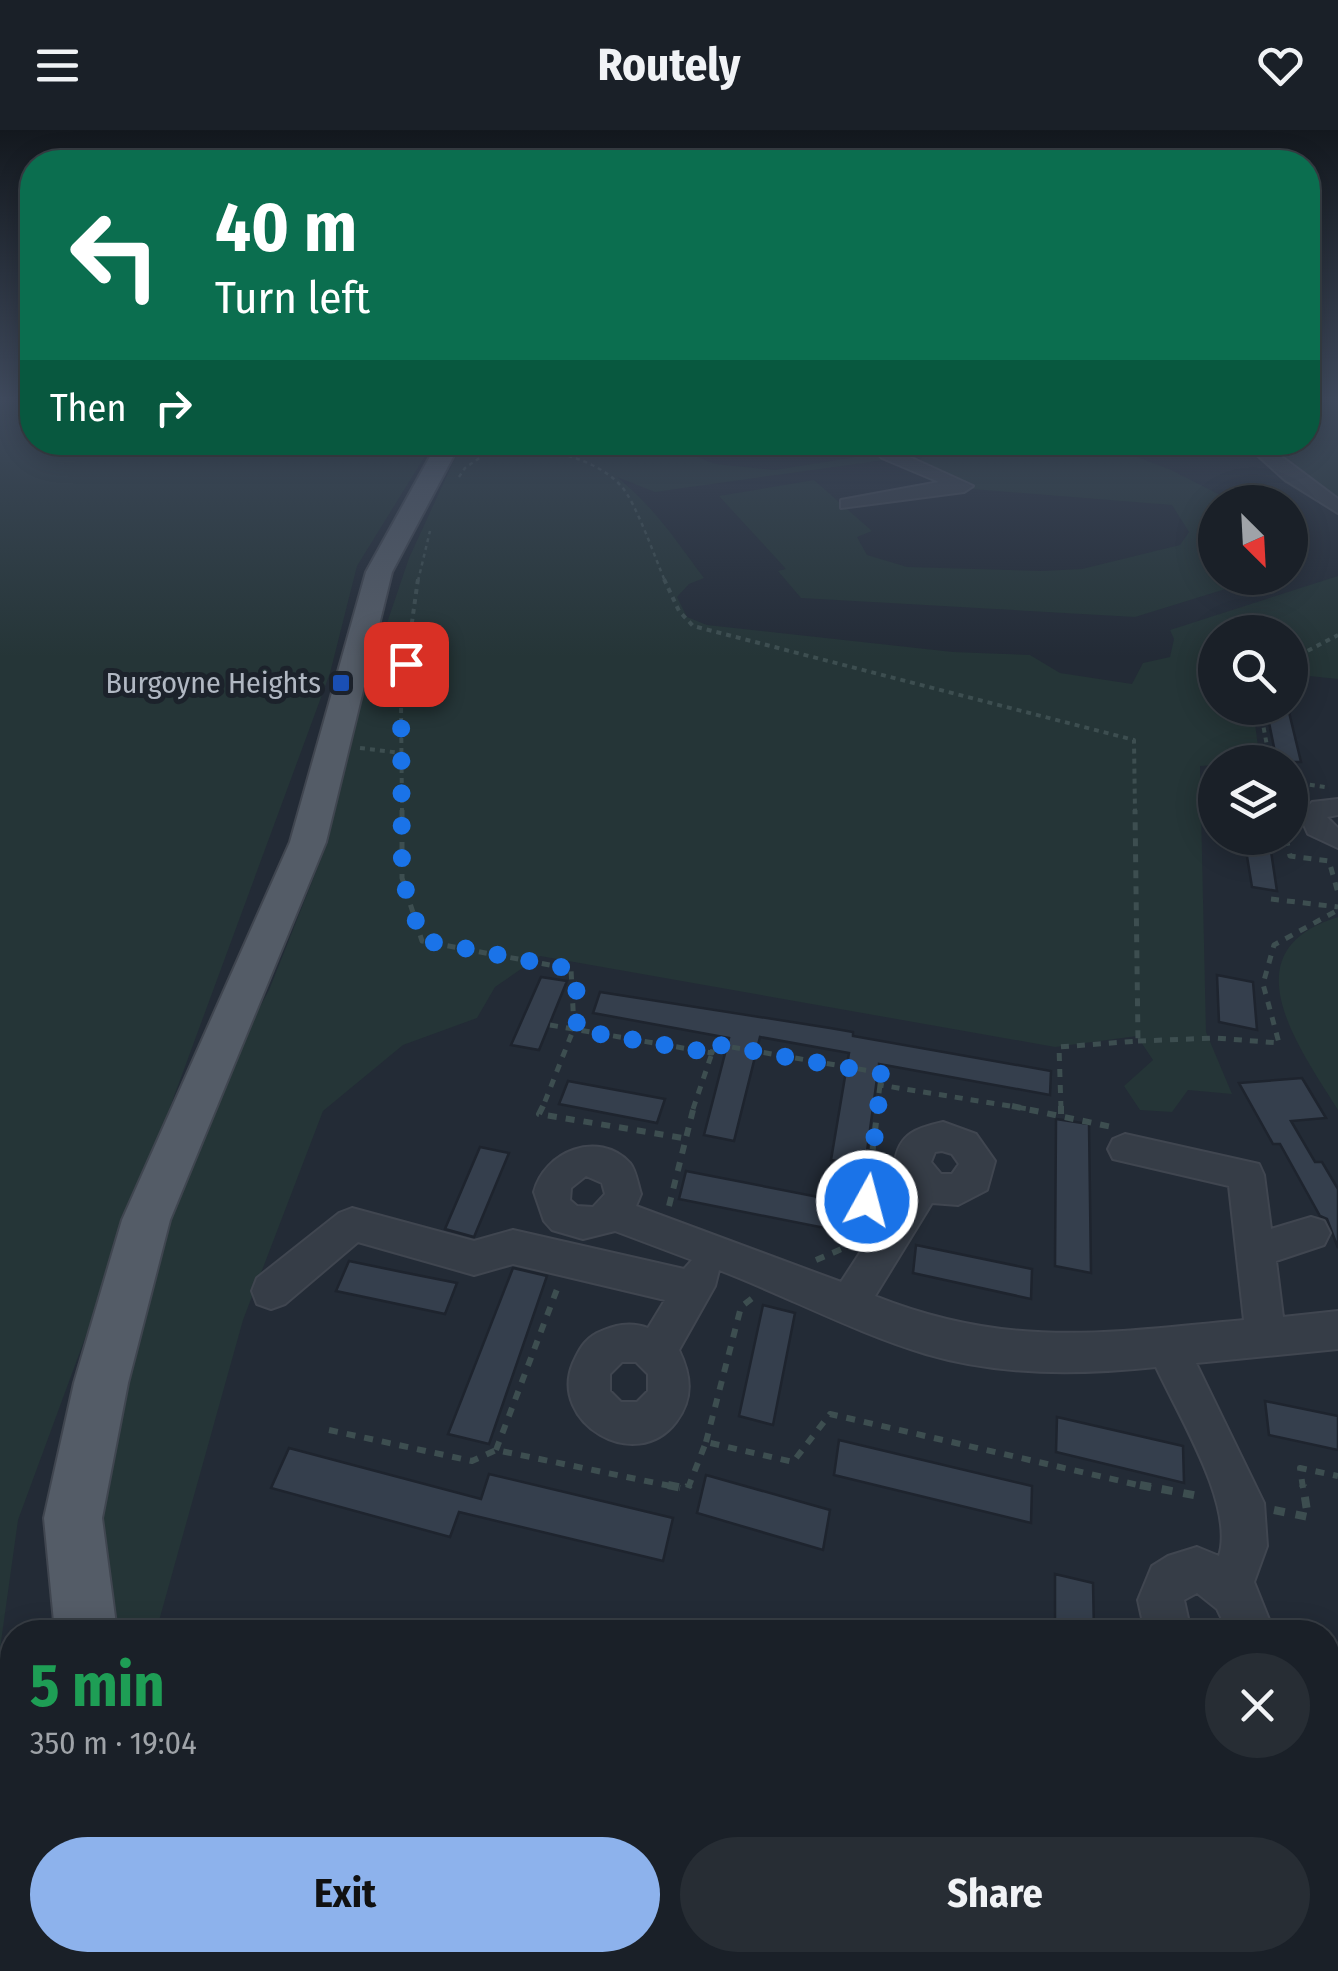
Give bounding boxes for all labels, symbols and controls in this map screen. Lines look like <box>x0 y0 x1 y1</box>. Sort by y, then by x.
icon: menu <box>30 38 85 93</box>
text: Routely <box>597 38 741 92</box>
icon: heart <box>1253 38 1308 93</box>
text: 40 m <box>215 186 357 270</box>
icon: left <box>50 190 180 320</box>
text: Turn left <box>215 271 370 325</box>
icon: right <box>146 380 201 435</box>
text: Then <box>50 385 126 431</box>
north arrow <box>1198 485 1308 595</box>
map controls <box>1198 485 1308 855</box>
button: search <box>1198 615 1308 725</box>
pin <box>364 622 449 707</box>
icon: arrive <box>379 637 434 692</box>
place label: Burgoyne Heights <box>105 665 321 701</box>
marker: Burgoyne Heights <box>330 672 352 694</box>
button: layers <box>1198 745 1308 855</box>
position arrow <box>815 1149 919 1253</box>
text: 5 min <box>30 1650 165 1722</box>
button: close <box>1205 1653 1310 1758</box>
text: 350 m · 19:04 <box>30 1724 197 1762</box>
button: Exit <box>30 1837 660 1952</box>
button: Share <box>680 1837 1310 1952</box>

